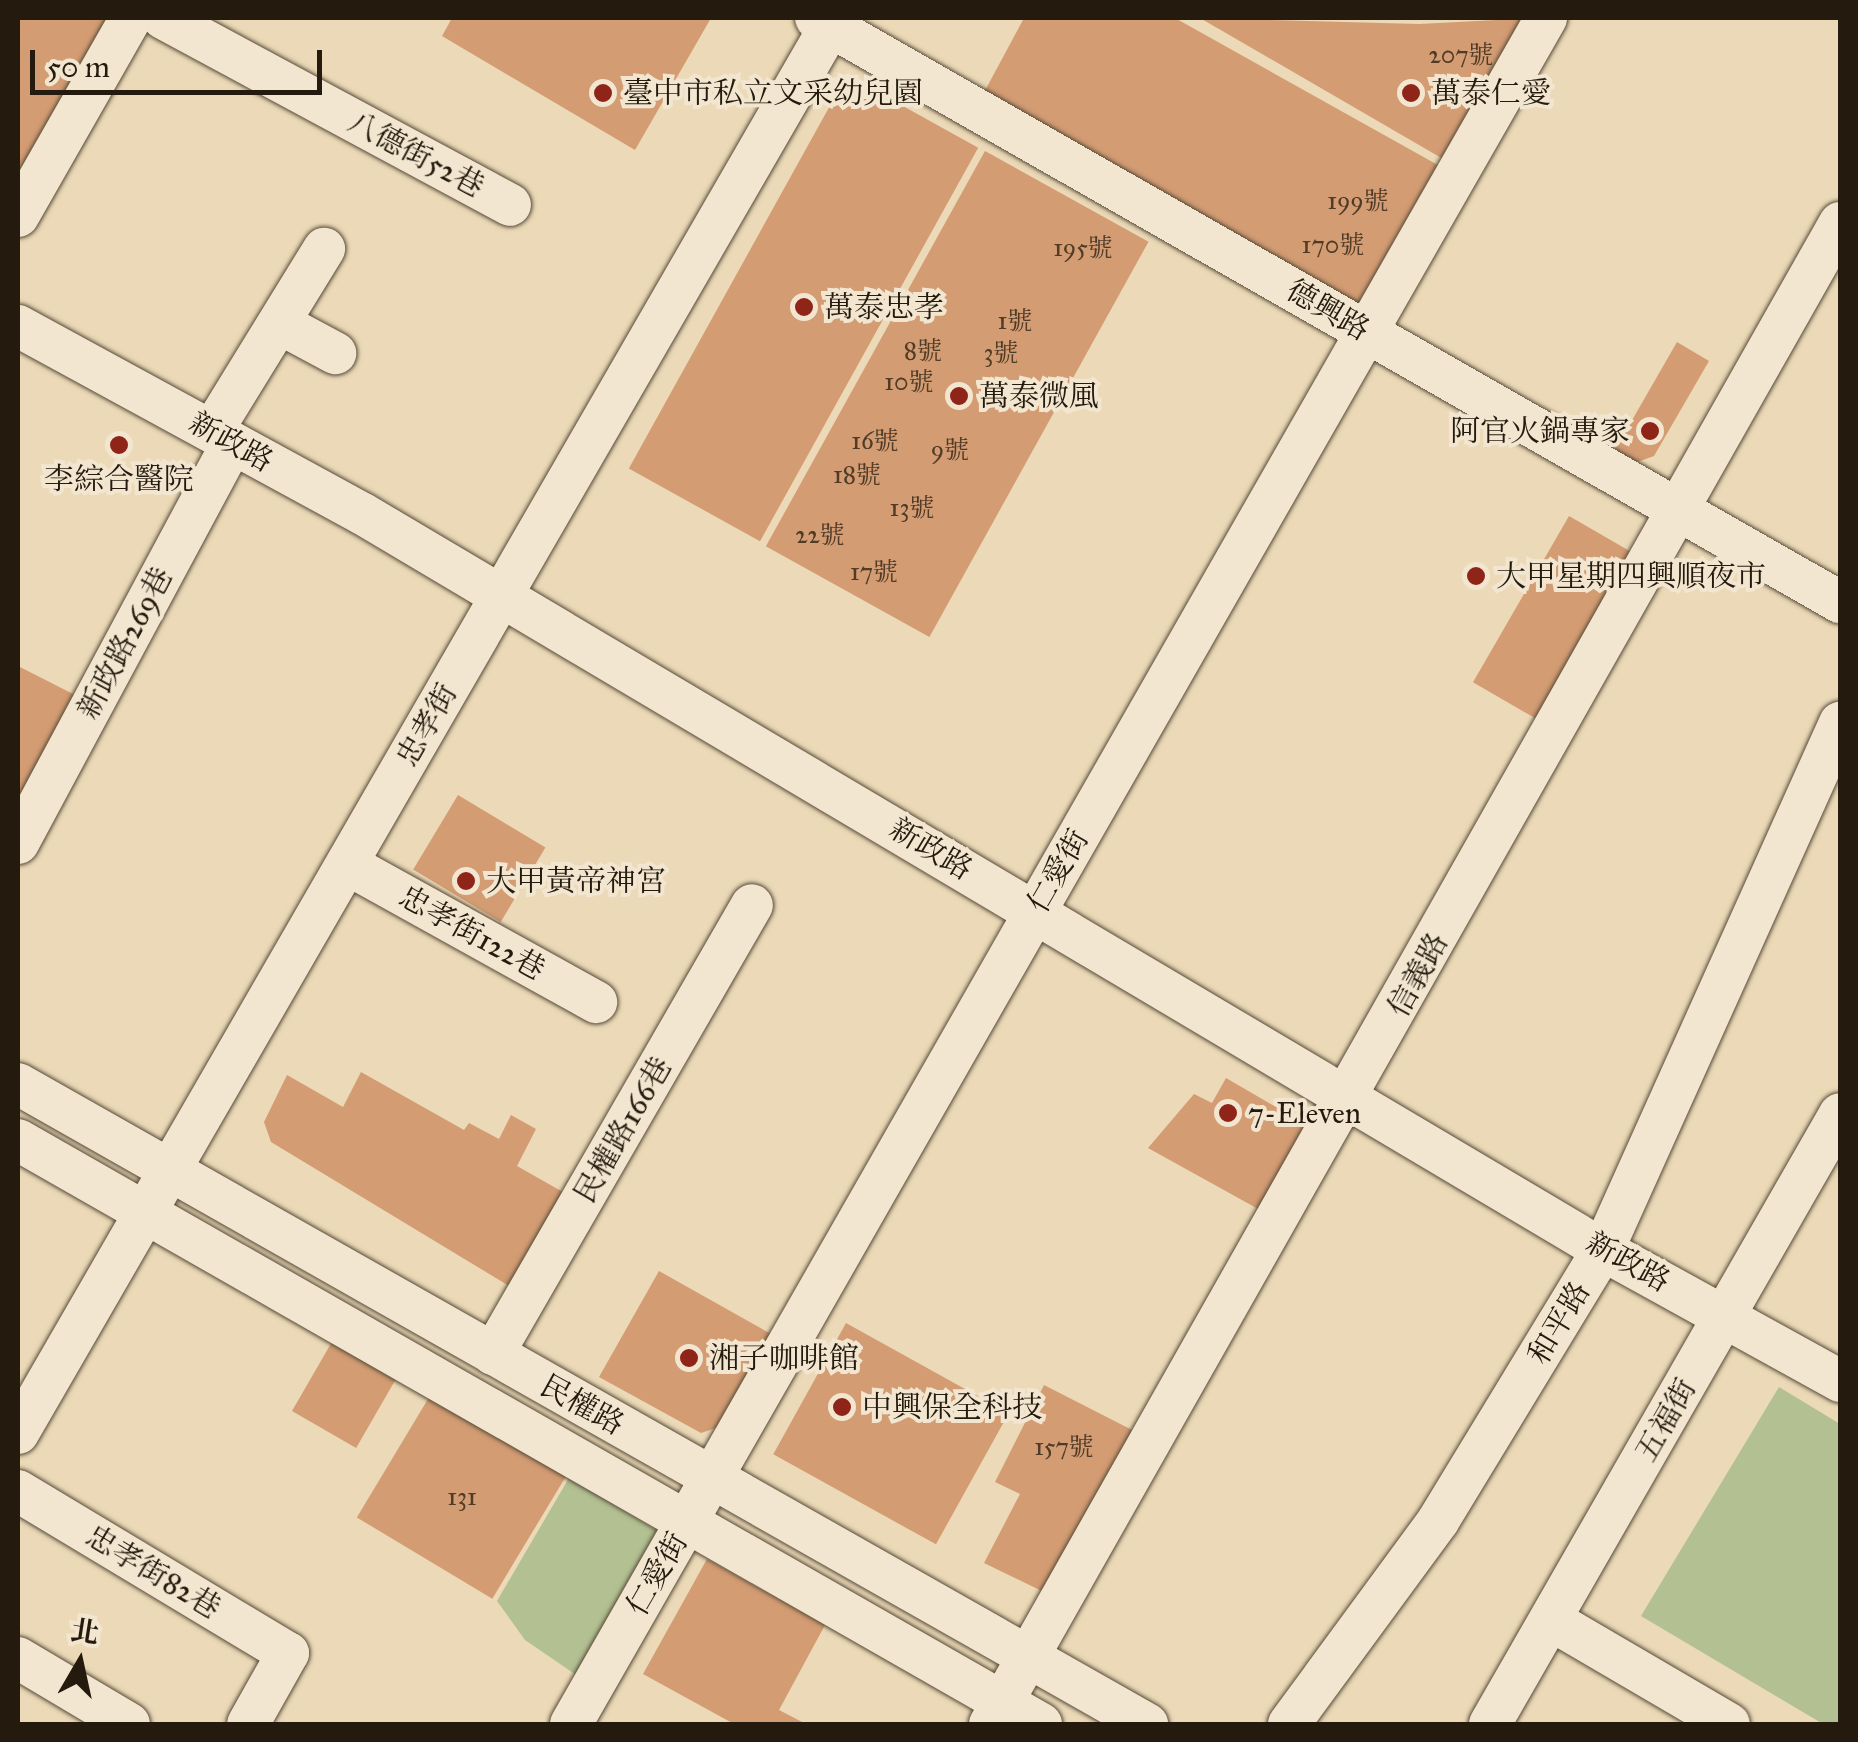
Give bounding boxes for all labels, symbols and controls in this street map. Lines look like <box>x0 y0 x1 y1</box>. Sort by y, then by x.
scale bar <box>35 30 328 92</box>
house number: 207號 <box>1428 40 1494 70</box>
text: 50 m <box>47 49 110 85</box>
place label: 臺中市私立文采幼兒園 <box>623 75 923 111</box>
place label: 萬泰仁愛 <box>1431 75 1551 111</box>
marker: 臺中市私立文采幼兒園 <box>592 82 614 104</box>
marker: 萬泰仁愛 <box>1400 82 1422 104</box>
street label: 八德街52巷 <box>342 103 490 205</box>
house number: 199號 <box>1327 186 1389 216</box>
house number: 170號 <box>1302 230 1364 260</box>
house number: 195號 <box>1053 233 1113 263</box>
street label: 德興路 <box>1280 272 1376 348</box>
place label: 萬泰忠孝 <box>824 289 944 325</box>
marker: 萬泰忠孝 <box>793 296 815 318</box>
house number: 1號 <box>998 306 1032 336</box>
house number: 8號 <box>904 336 942 366</box>
house number: 3號 <box>984 338 1018 368</box>
house number: 10號 <box>884 367 934 397</box>
place label: 萬泰微風 <box>979 378 1099 414</box>
marker: 萬泰微風 <box>948 385 970 407</box>
street label: 新政路 <box>183 404 279 480</box>
place label: 阿官火鍋專家 <box>1450 413 1630 449</box>
marker: 阿官火鍋專家 <box>1639 420 1661 442</box>
house number: 16號 <box>851 426 899 456</box>
marker: 李綜合醫院 <box>108 434 130 456</box>
house number: 9號 <box>931 435 969 465</box>
house number: 18號 <box>833 460 881 490</box>
place label: 李綜合醫院 <box>44 461 194 497</box>
house number: 13號 <box>890 493 934 523</box>
house number: 22號 <box>795 520 845 550</box>
house number: 17號 <box>850 557 898 587</box>
place label: 大甲星期四興順夜市 <box>1496 558 1766 594</box>
street label: 新政路269巷 <box>70 561 180 725</box>
marker: 大甲星期四興順夜市 <box>1465 565 1487 587</box>
street label: 忠孝街 <box>389 677 465 773</box>
street label: 新政路 <box>883 810 979 888</box>
street label: 仁愛街 <box>1020 823 1096 919</box>
place label: 大甲黃帝神宮 <box>486 863 666 899</box>
marker: 大甲黃帝神宮 <box>455 870 477 892</box>
street label: 忠孝街122巷 <box>393 878 551 988</box>
street label: 信義路 <box>1380 927 1456 1023</box>
street label: 民權路166巷 <box>567 1051 679 1209</box>
place label: 7-Eleven <box>1248 1095 1361 1131</box>
marker: 7-Eleven <box>1217 1102 1239 1124</box>
street label: 新政路 <box>1580 1224 1676 1300</box>
street label: 和平路 <box>1520 1275 1598 1371</box>
place label: 湘子咖啡館 <box>709 1340 859 1376</box>
marker: 湘子咖啡館 <box>678 1347 700 1369</box>
street label: 民權路 <box>534 1367 630 1443</box>
street label: 五福街 <box>1628 1372 1704 1468</box>
place label: 中興保全科技 <box>862 1389 1042 1425</box>
marker: 中興保全科技 <box>831 1396 853 1418</box>
house number: 157號 <box>1034 1432 1094 1462</box>
house number: 131 <box>447 1482 477 1512</box>
street label: 忠孝街82巷 <box>79 1518 227 1626</box>
street label: 仁愛街 <box>619 1526 695 1622</box>
north arrow <box>30 1612 130 1712</box>
text: 北 <box>68 1612 101 1651</box>

